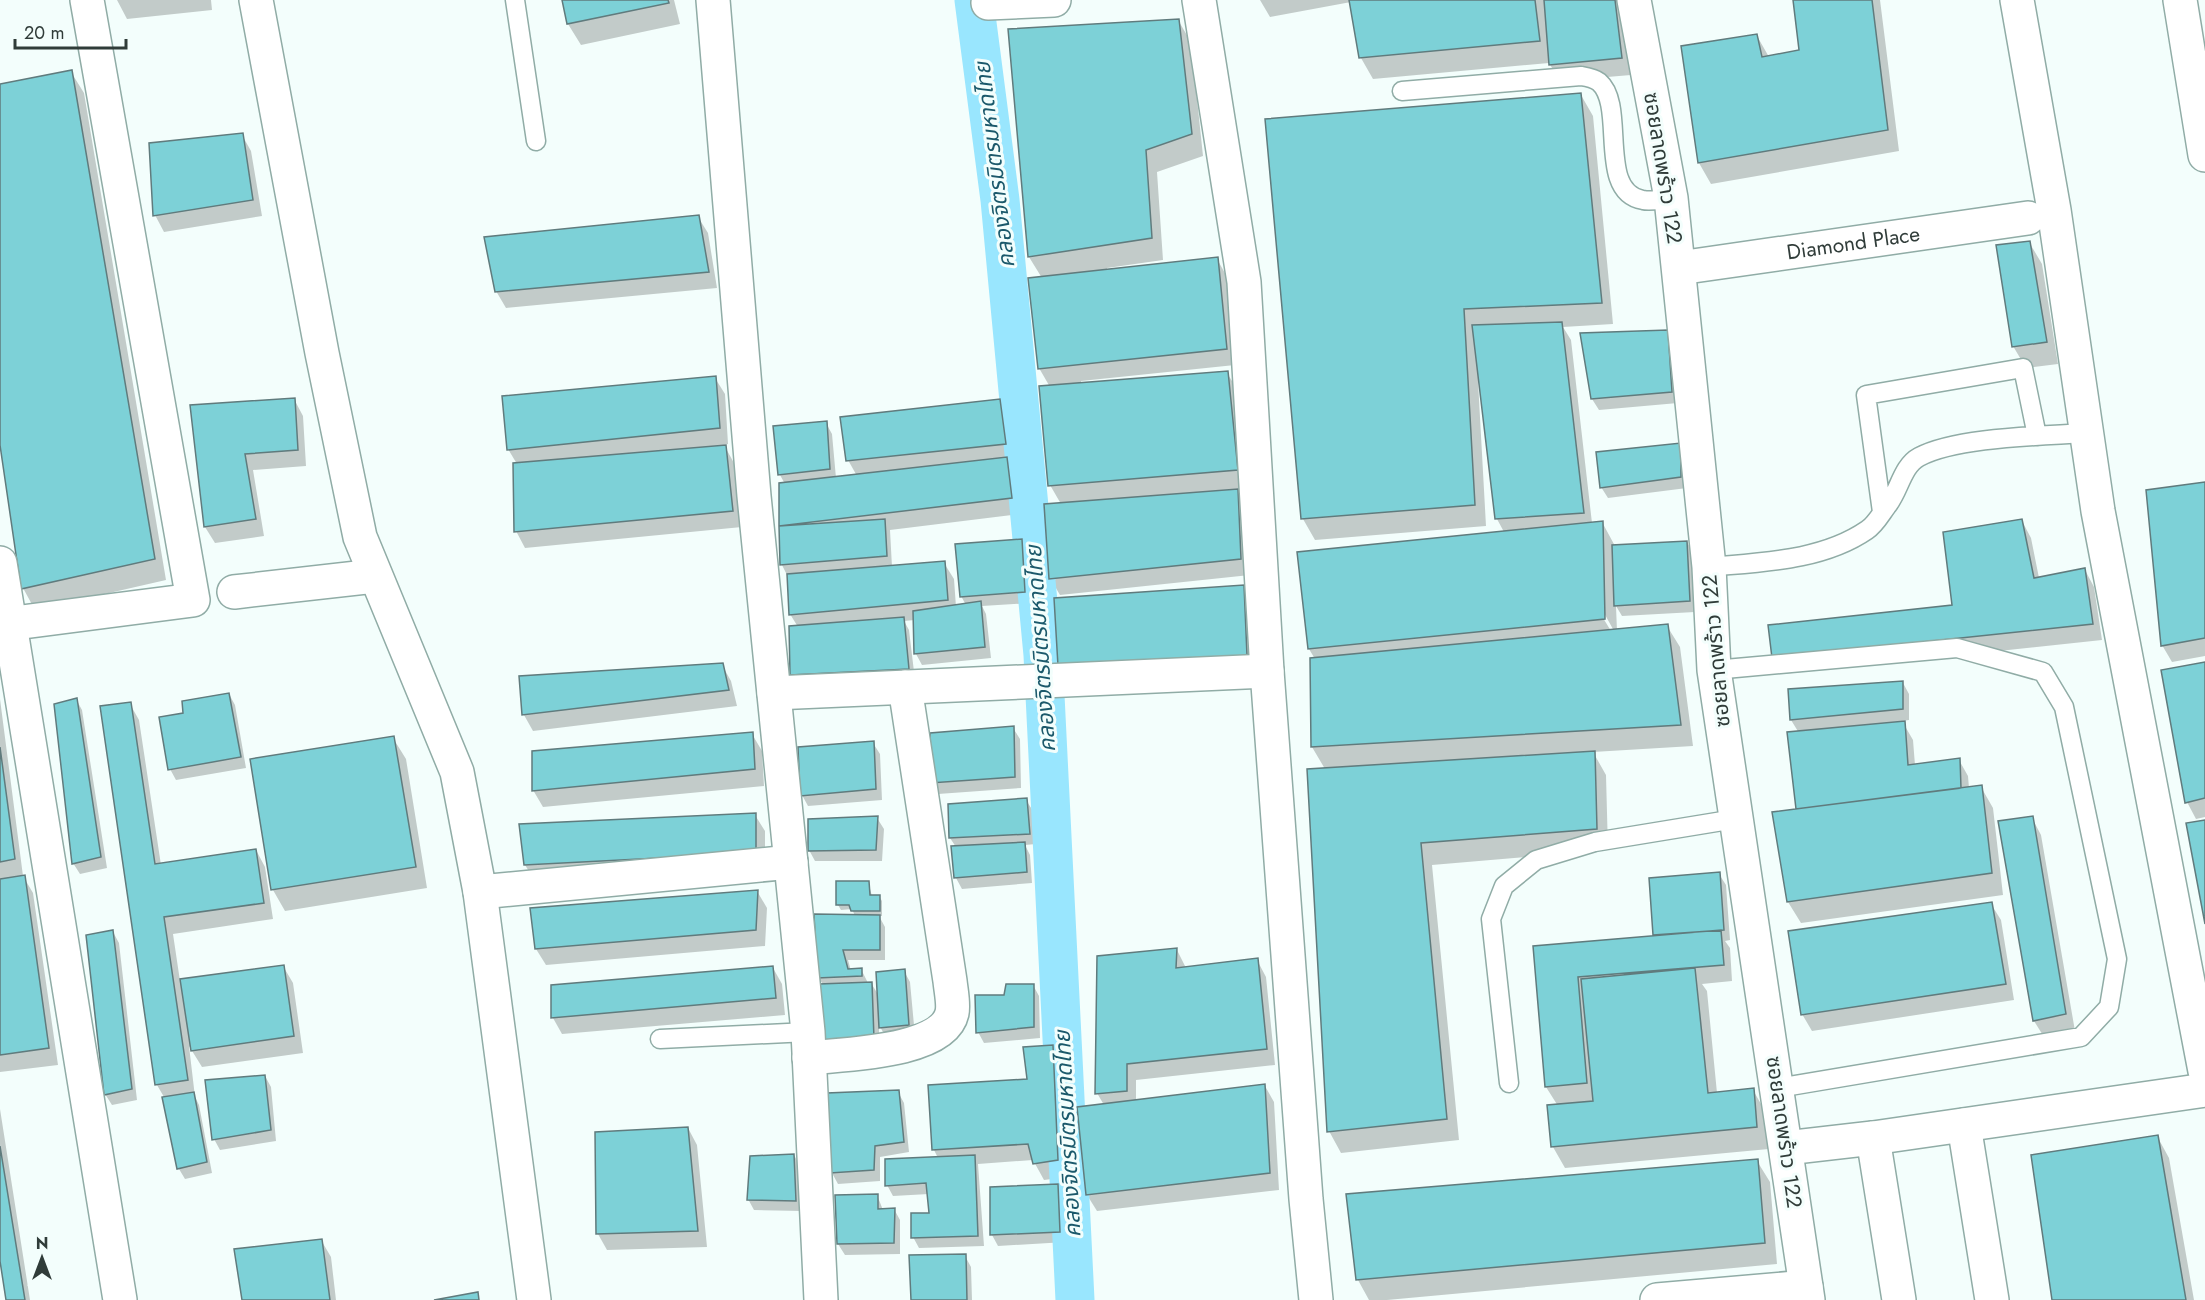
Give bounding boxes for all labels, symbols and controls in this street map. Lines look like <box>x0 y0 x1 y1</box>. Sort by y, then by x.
scale bar <box>15 12 126 50</box>
text: 20 m <box>24 20 64 46</box>
water label: คลองจิตรมิตรมหาดไทย <box>965 58 1023 270</box>
street label: ซอยลาดพร้าว 122 <box>1636 90 1690 246</box>
street label: Diamond Place <box>1785 219 1922 267</box>
water label: คลองจิตรมิตรมหาดไทย <box>1017 543 1063 753</box>
street label: ซอยลาดพร้าว 122 <box>1694 573 1738 729</box>
water label: คลองจิตรมิตรมหาดไทย <box>1045 1028 1088 1238</box>
street label: ซอยลาดพร้าว 122 <box>1758 1054 1810 1210</box>
north arrow <box>12 1228 72 1288</box>
text: N <box>36 1232 48 1255</box>

